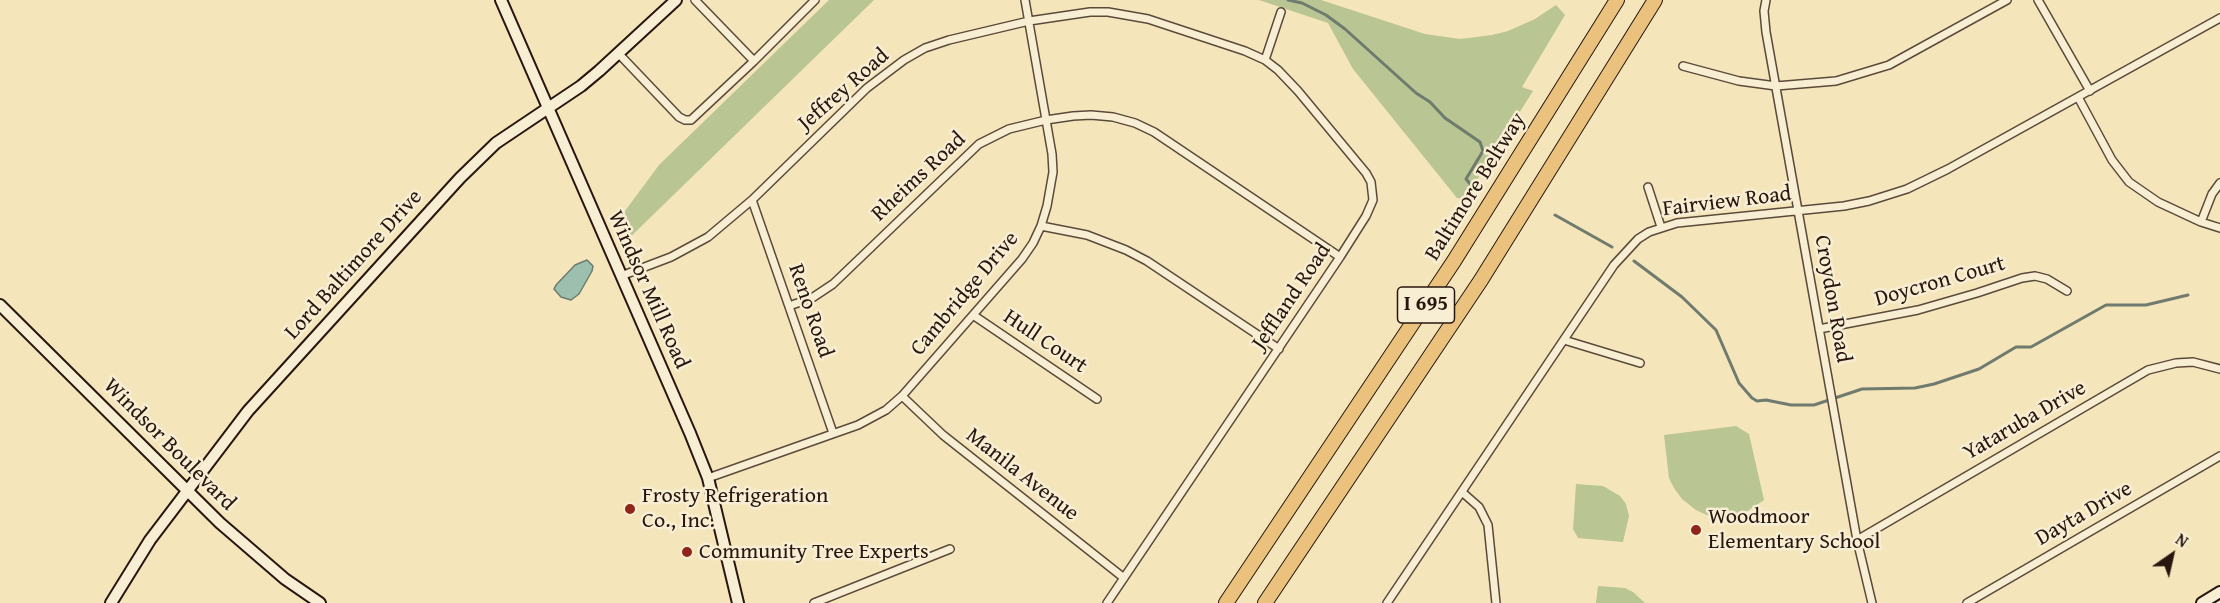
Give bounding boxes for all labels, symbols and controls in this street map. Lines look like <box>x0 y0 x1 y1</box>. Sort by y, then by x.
street label: Jeffrey Road <box>793 43 895 137</box>
street label: Baltimore Beltway <box>1420 108 1532 266</box>
street label: Rheims Road <box>866 127 972 227</box>
street label: Fairview Road <box>1661 181 1793 223</box>
street label: Lord Baltimore Drive <box>280 185 428 345</box>
street label: Windsor Mill Road <box>601 207 695 373</box>
street label: Cambridge Drive <box>905 226 1025 362</box>
street label: Croydon Road <box>1808 233 1856 365</box>
street label: Jeffland Road <box>1247 239 1337 355</box>
street label: Doycron Court <box>1872 251 2008 313</box>
street label: Reno Road <box>782 261 838 361</box>
road number: I 695 <box>1398 287 1454 323</box>
street label: Hull Court <box>998 304 1092 380</box>
street label: Windsor Boulevard <box>97 373 241 517</box>
street label: Yataruba Drive <box>1959 375 2091 467</box>
street label: Manila Avenue <box>960 423 1084 527</box>
street label: Dayta Drive <box>2031 476 2137 552</box>
place label: Frosty Refrigeration Co., Inc. <box>642 483 828 534</box>
marker: Frosty Refrigeration Co., Inc. <box>623 502 637 516</box>
place label: Woodmoor Elementary School <box>1708 504 1880 556</box>
marker: Woodmoor Elementary School <box>1689 523 1703 537</box>
north arrow <box>2142 525 2202 585</box>
text: N <box>2171 527 2193 553</box>
place label: Community Tree Experts <box>699 539 929 565</box>
marker: Community Tree Experts <box>680 545 694 559</box>

